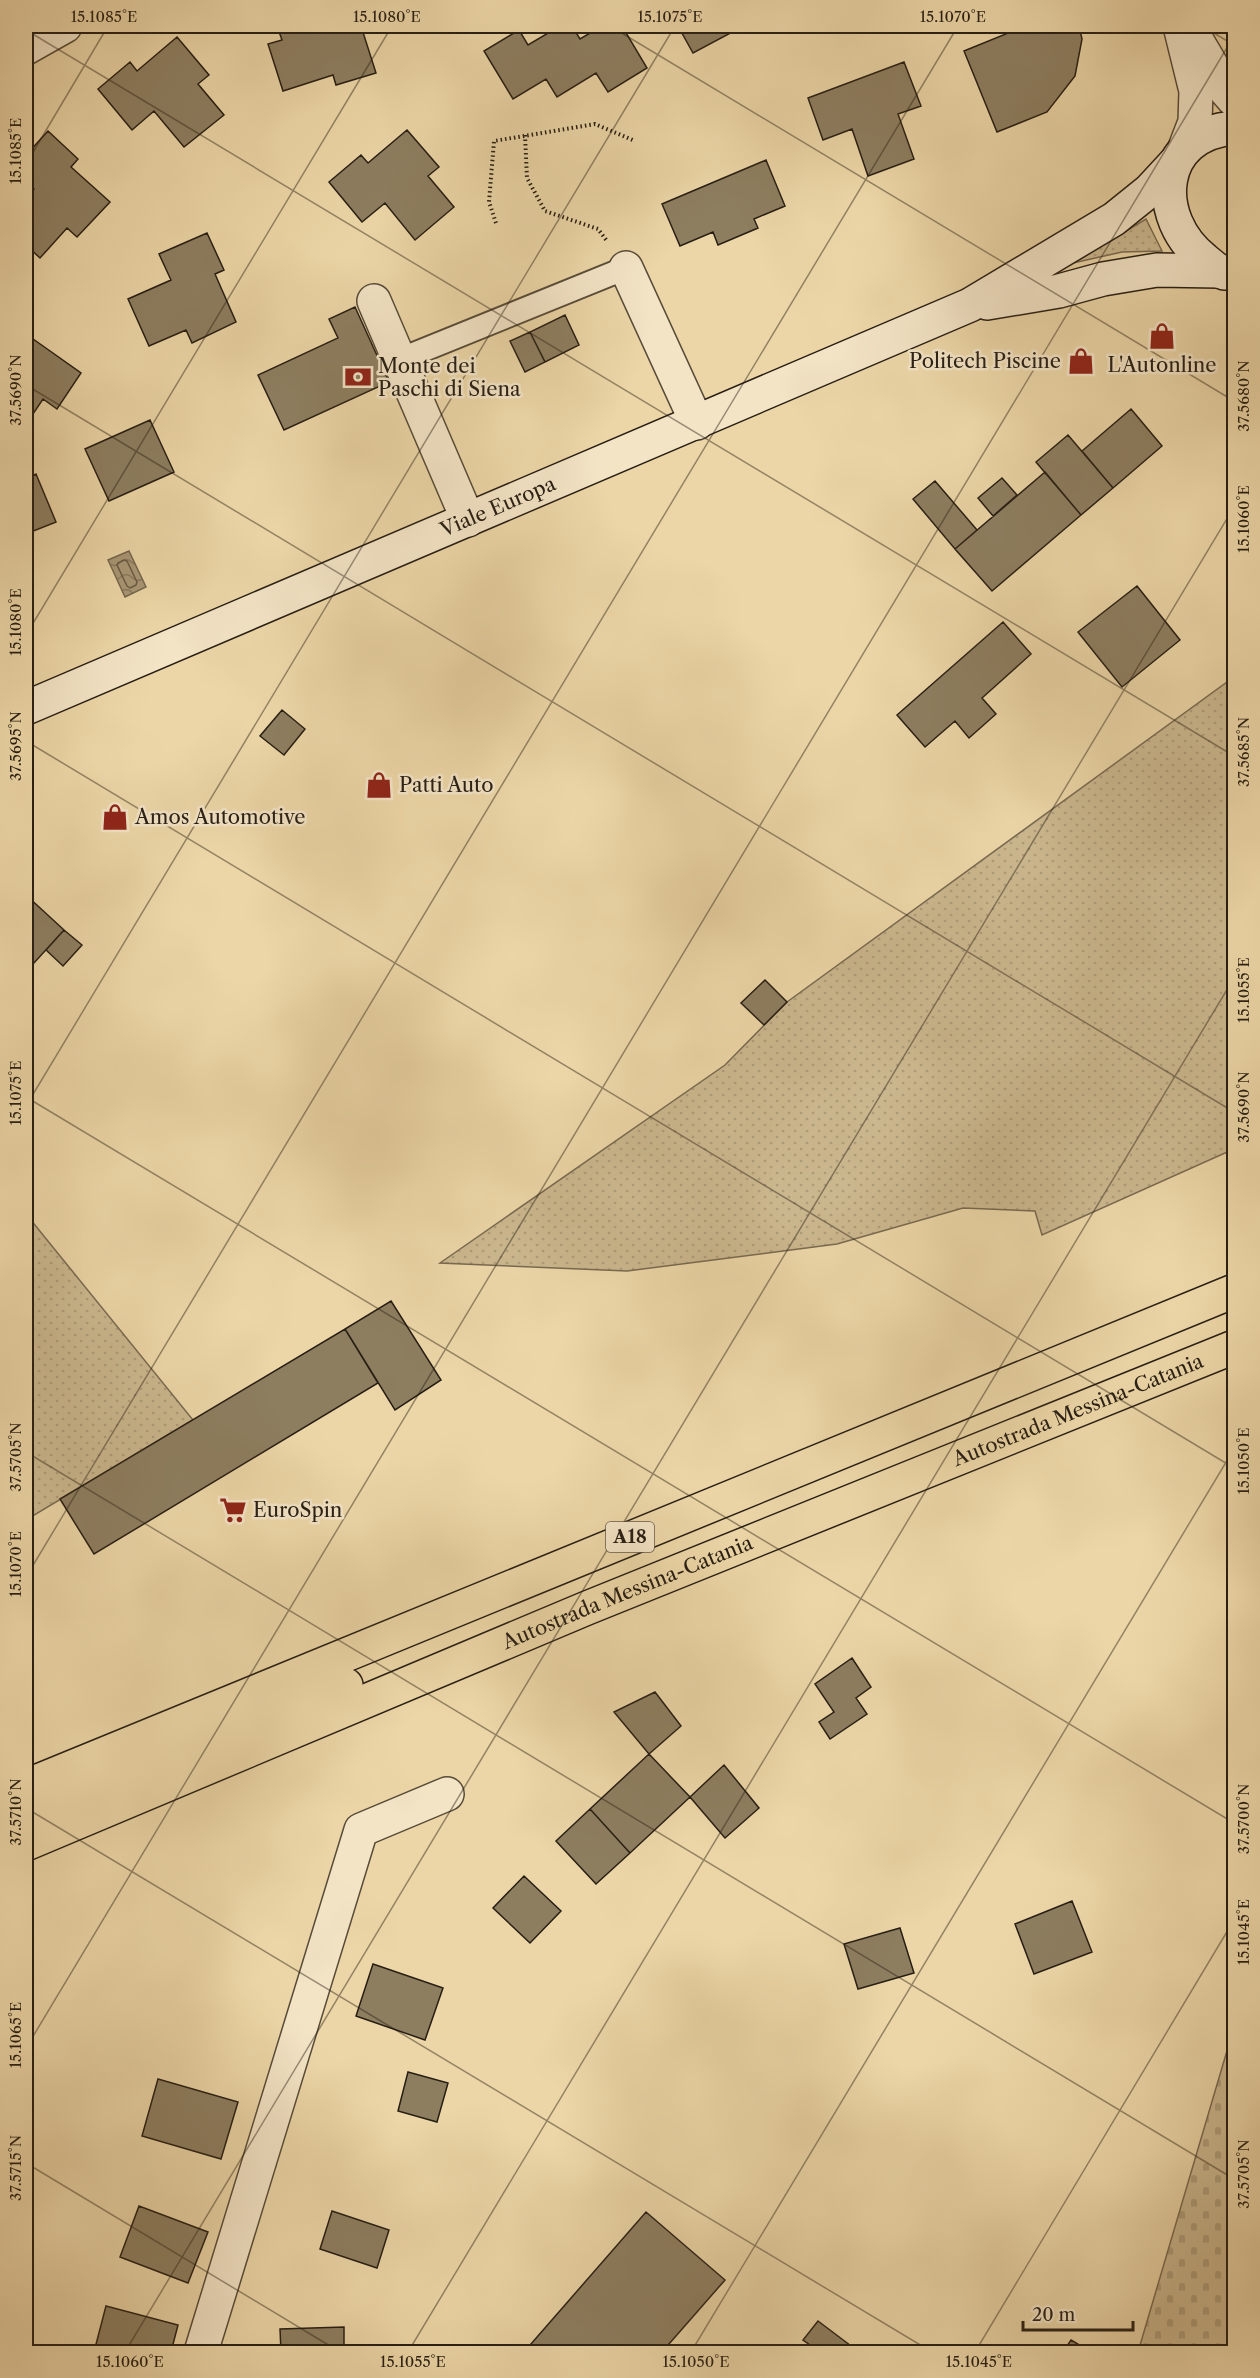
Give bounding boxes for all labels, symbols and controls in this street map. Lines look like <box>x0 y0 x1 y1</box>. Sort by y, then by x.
text: 15.1085°E <box>71 7 137 26</box>
text: 15.1080°E <box>353 7 421 26</box>
text: 15.1075°E <box>637 7 703 26</box>
text: 15.1070°E <box>920 7 986 26</box>
text: 15.1085°E <box>6 118 25 184</box>
shop icon: L'Autonline <box>1147 321 1177 351</box>
shop icon: Politech Piscine <box>1066 346 1096 376</box>
place label: Politech Piscine <box>909 349 1061 373</box>
place label: L'Autonline <box>1107 353 1217 377</box>
text: 37.5690°N <box>6 354 25 426</box>
place label: Monte dei Paschi di Siena <box>378 354 521 401</box>
text: 37.5680°N <box>1234 360 1253 432</box>
bank icon: Monte dei Paschi di Siena <box>343 362 373 392</box>
street label: Viale Europa <box>436 471 560 542</box>
text: 15.1060°E <box>1234 485 1253 553</box>
text: 15.1080°E <box>6 588 25 656</box>
text: 37.5695°N <box>6 711 25 781</box>
text: 37.5685°N <box>1234 717 1253 787</box>
shop icon: Patti Auto <box>364 770 394 800</box>
place label: Patti Auto <box>399 773 493 797</box>
shop icon: Amos Automotive <box>100 802 130 832</box>
place label: Amos Automotive <box>134 805 305 829</box>
text: 15.1055°E <box>1234 957 1253 1023</box>
text: 15.1075°E <box>6 1060 25 1126</box>
text: 37.5690°N <box>1234 1071 1253 1143</box>
street label: Autostrada Messina-Catania <box>948 1349 1207 1472</box>
text: 37.5705°N <box>6 1422 25 1492</box>
text: 15.1050°E <box>1234 1427 1253 1495</box>
supermarket icon: EuroSpin <box>218 1495 248 1525</box>
place label: EuroSpin <box>253 1498 343 1522</box>
road number: A18 <box>606 1522 654 1552</box>
street label: Autostrada Messina-Catania <box>498 1530 756 1655</box>
text: 15.1070°E <box>6 1531 25 1597</box>
text: 37.5710°N <box>6 1778 25 1846</box>
text: 37.5700°N <box>1234 1784 1253 1854</box>
text: 15.1045°E <box>1234 1899 1253 1965</box>
text: 15.1065°E <box>6 2002 25 2068</box>
text: 37.5715°N <box>6 2135 25 2201</box>
text: 37.5705°N <box>1234 2139 1253 2209</box>
scale bar <box>1023 2294 1132 2332</box>
text: 20 m <box>1032 2304 1076 2326</box>
text: 15.1060°E <box>96 2352 164 2371</box>
text: 15.1055°E <box>380 2352 446 2371</box>
text: 15.1050°E <box>662 2352 730 2371</box>
text: 15.1045°E <box>946 2352 1012 2371</box>

